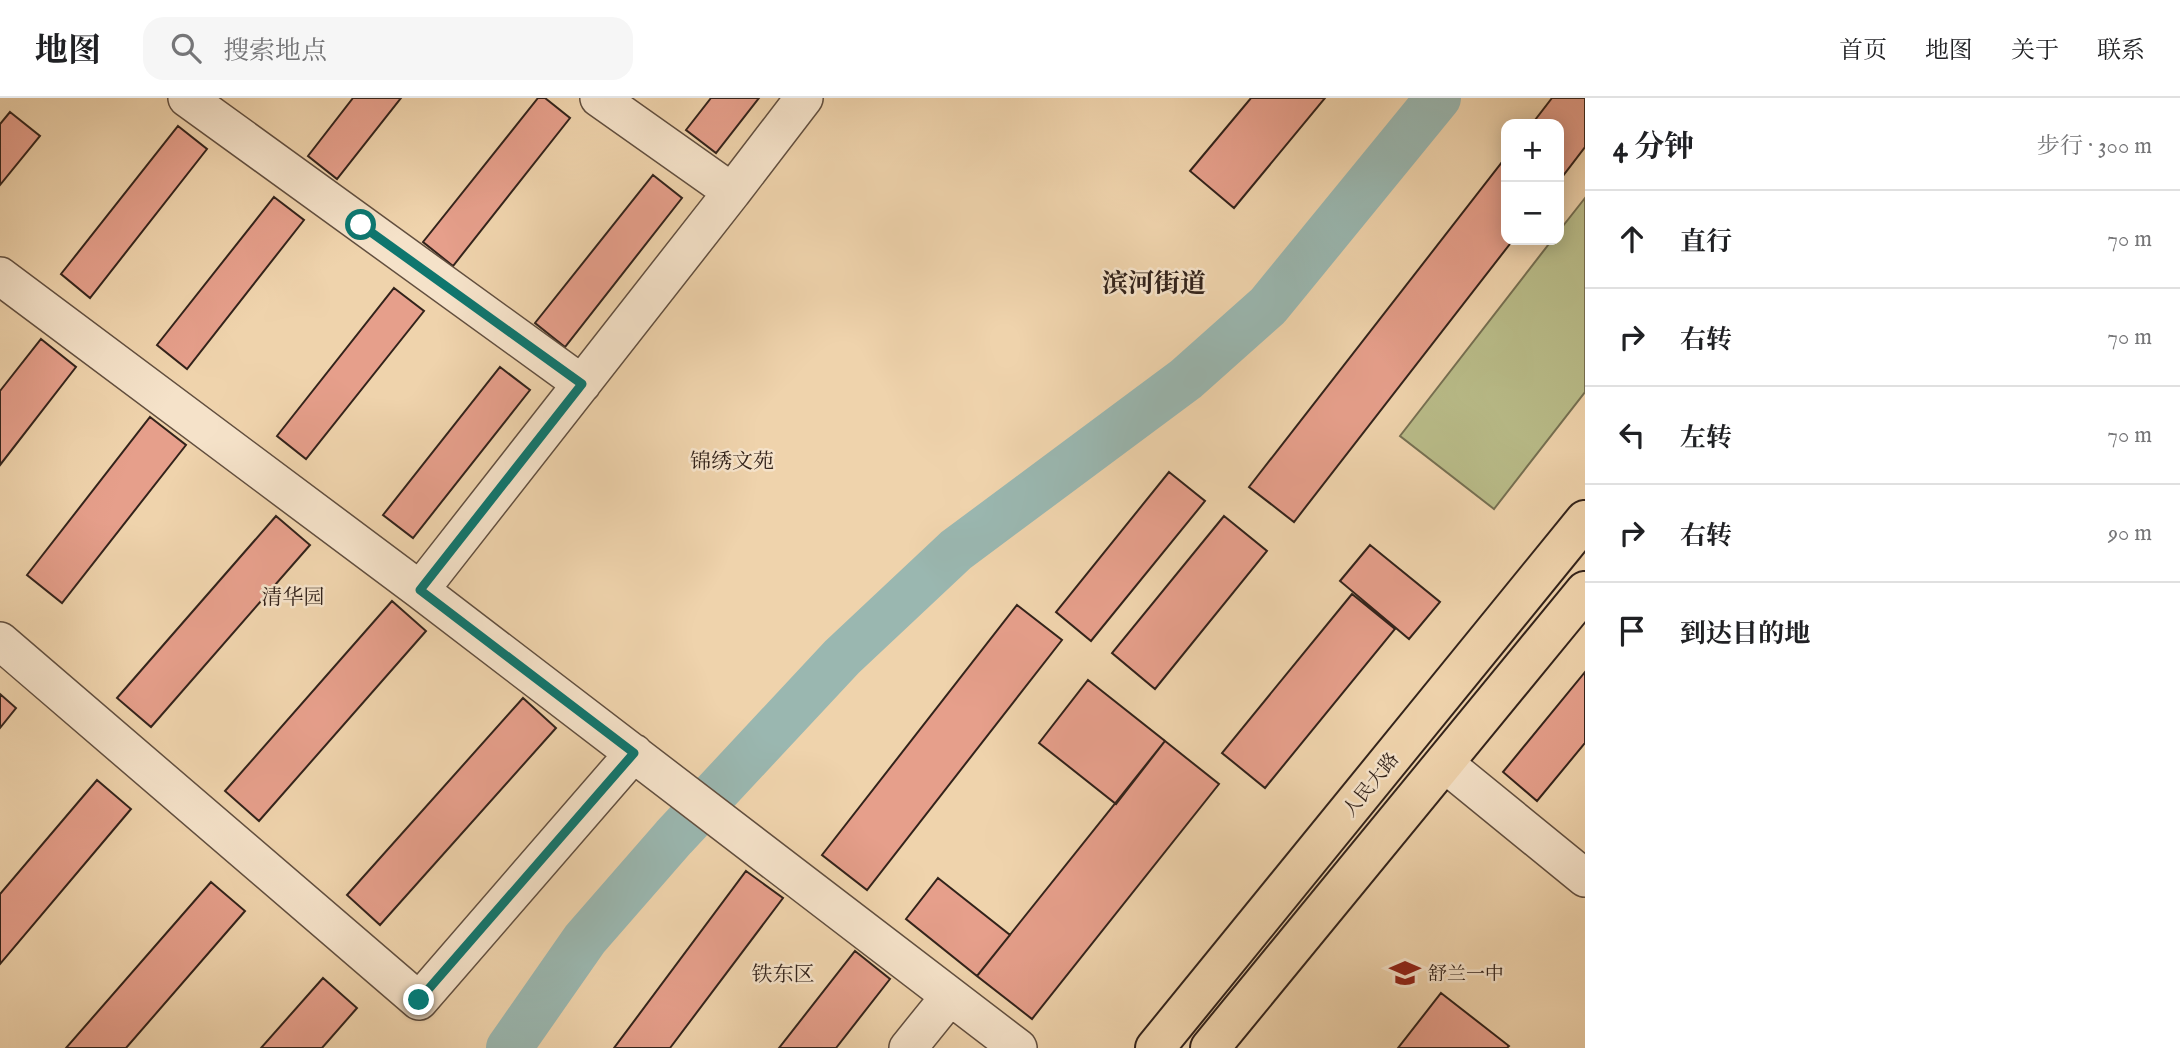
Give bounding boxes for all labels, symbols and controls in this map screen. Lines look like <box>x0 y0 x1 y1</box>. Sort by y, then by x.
search box <box>143 17 633 80</box>
icon: search <box>167 29 205 67</box>
text: 地图 <box>35 31 101 73</box>
text: 搜索地点 <box>223 35 327 68</box>
text: 首页 <box>1839 36 1887 67</box>
text: 地图 <box>1925 36 1973 67</box>
text: 关于 <box>2011 36 2059 67</box>
text: 联系 <box>2097 36 2145 67</box>
map controls <box>1501 119 1564 245</box>
button: + <box>1501 119 1564 182</box>
text: 4 分钟 <box>1613 129 1694 167</box>
text: 步行 · 300 m <box>2037 132 2152 161</box>
button: − <box>1501 182 1564 245</box>
route start <box>345 209 376 240</box>
icon: ahead <box>1613 220 1651 258</box>
text: 70 m <box>2107 225 2152 254</box>
text: 直行 <box>1680 226 1732 259</box>
district label: 滨河街道 <box>1102 268 1206 301</box>
icon: right <box>1613 318 1651 356</box>
text: 70 m <box>2107 323 2152 352</box>
text: 右转 <box>1680 324 1732 357</box>
icon: left <box>1613 416 1651 454</box>
text: 70 m <box>2107 421 2152 450</box>
text: 左转 <box>1680 422 1732 455</box>
district label: 锦绣文苑 <box>690 449 774 476</box>
icon: right <box>1613 514 1651 552</box>
text: 90 m <box>2108 519 2152 548</box>
text: 右转 <box>1680 520 1732 553</box>
district label: 清华园 <box>262 585 325 612</box>
icon: arrive <box>1613 612 1651 650</box>
text: 到达目的地 <box>1680 618 1810 651</box>
street label: 人民大路 <box>1338 748 1405 822</box>
school or university icon: 舒兰一中 <box>1388 956 1422 990</box>
district label: 铁东区 <box>752 962 815 989</box>
place label: 舒兰一中 <box>1428 963 1504 987</box>
route end <box>403 984 434 1015</box>

